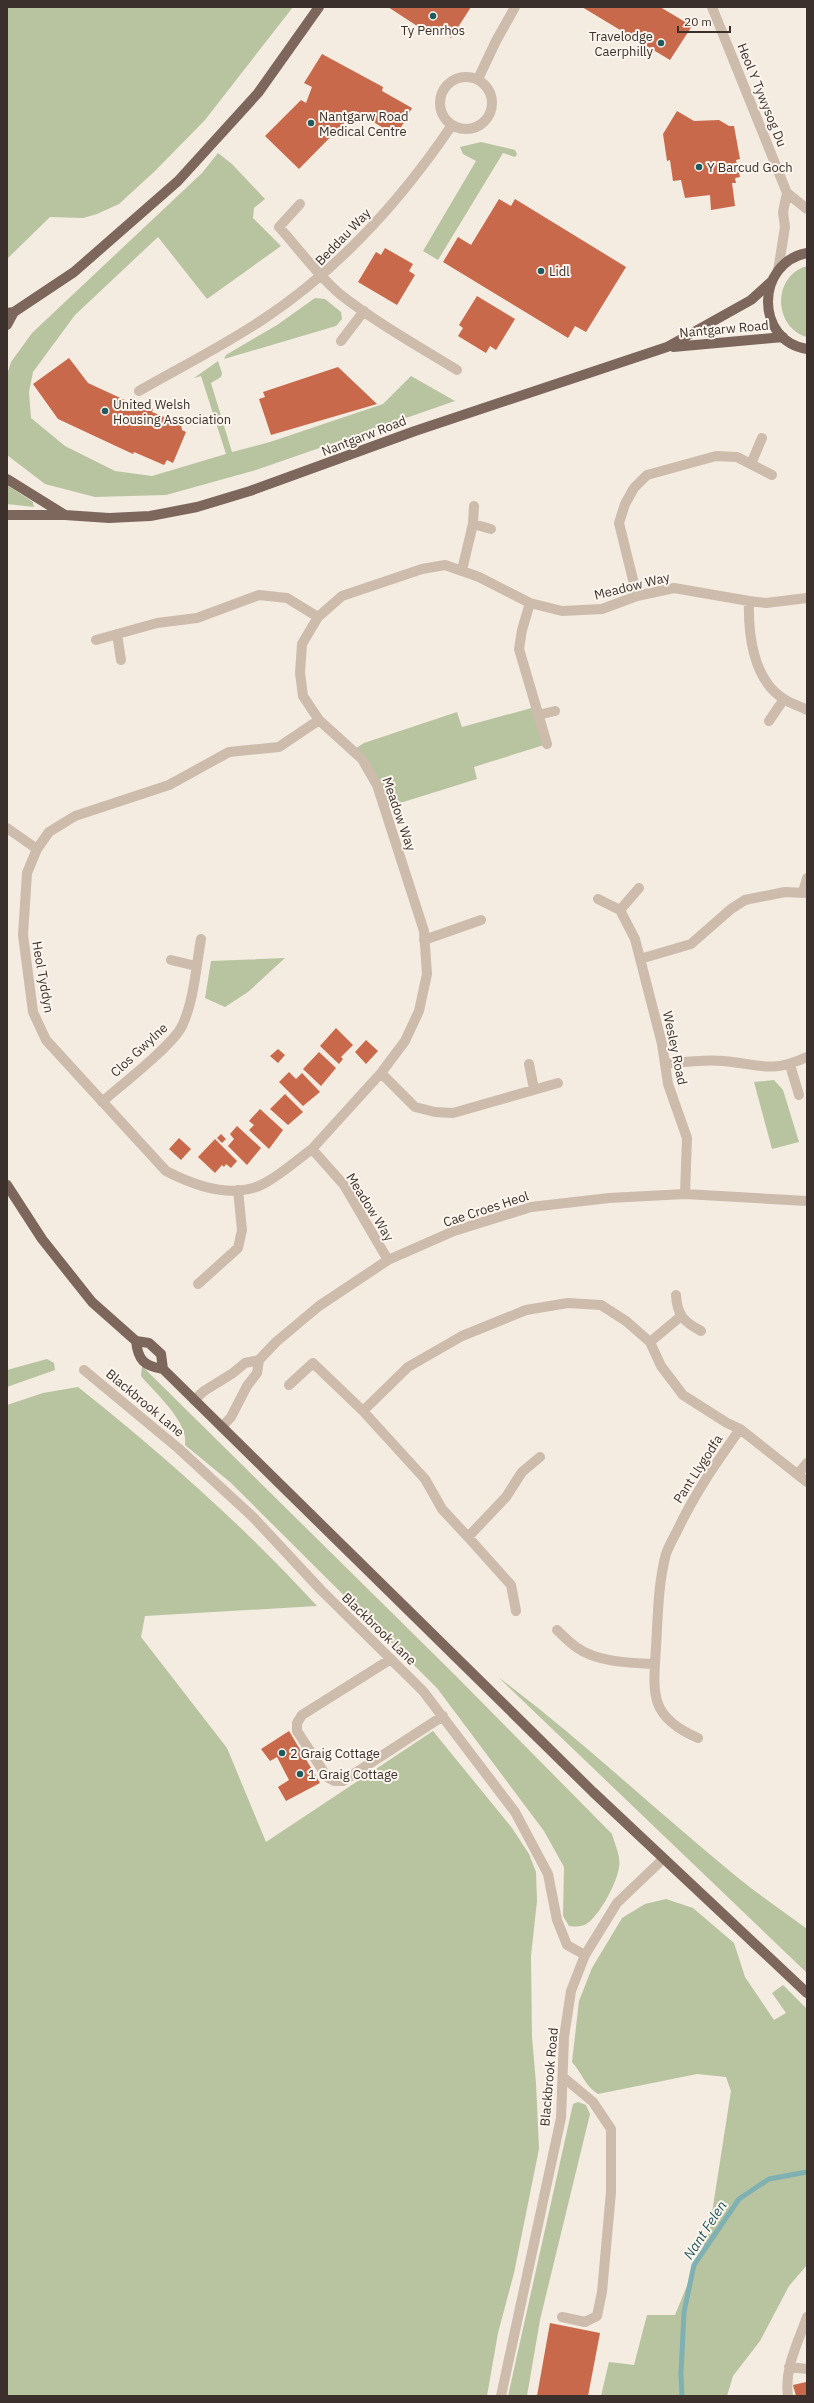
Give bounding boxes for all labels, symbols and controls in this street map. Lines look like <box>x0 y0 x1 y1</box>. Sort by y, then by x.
scale bar <box>678 8 730 34</box>
marker: Ty Penrhos <box>428 11 438 21</box>
text: 20 m <box>684 14 712 29</box>
place label: Ty Penrhos <box>401 22 465 39</box>
place label: Travelodge Caerphilly <box>589 28 654 60</box>
marker: Travelodge Caerphilly <box>656 38 666 48</box>
street label: Heol Y Tywysog Du <box>733 41 791 149</box>
place label: Nantgarw Road Medical Centre <box>319 108 409 140</box>
marker: Nantgarw Road Medical Centre <box>306 118 316 128</box>
place label: Y Barcud Goch <box>707 159 793 176</box>
marker: Y Barcud Goch <box>694 162 704 172</box>
street label: Beddau Way <box>312 205 375 269</box>
place label: Lidl <box>549 263 570 280</box>
marker: Lidl <box>536 266 546 276</box>
street label: Nantgarw Road <box>679 317 769 341</box>
place label: United Welsh Housing Association <box>113 396 231 428</box>
marker: United Welsh Housing Association <box>100 406 110 416</box>
street label: Nantgarw Road <box>319 412 409 460</box>
street label: Meadow Way <box>592 568 672 604</box>
street label: Meadow Way <box>378 775 420 854</box>
street label: Heol Tyddyn <box>28 940 58 1014</box>
street label: Wesley Road <box>659 1010 691 1086</box>
street label: Clos Gwylne <box>107 1019 171 1081</box>
street label: Meadow Way <box>342 1170 398 1245</box>
street label: Cae Croes Heol <box>441 1187 531 1231</box>
street label: Blackbrook Lane <box>102 1365 188 1441</box>
street label: Pant Llygodfa <box>669 1431 727 1507</box>
street label: Blackbrook Lane <box>338 1589 420 1669</box>
place label: 2 Graig Cottage <box>290 1745 380 1762</box>
marker: 2 Graig Cottage <box>277 1748 287 1758</box>
place label: 1 Graig Cottage <box>308 1766 398 1783</box>
marker: 1 Graig Cottage <box>295 1769 305 1779</box>
street label: Blackbrook Road <box>536 2027 562 2127</box>
water label: Nant Felen <box>679 2197 731 2263</box>

